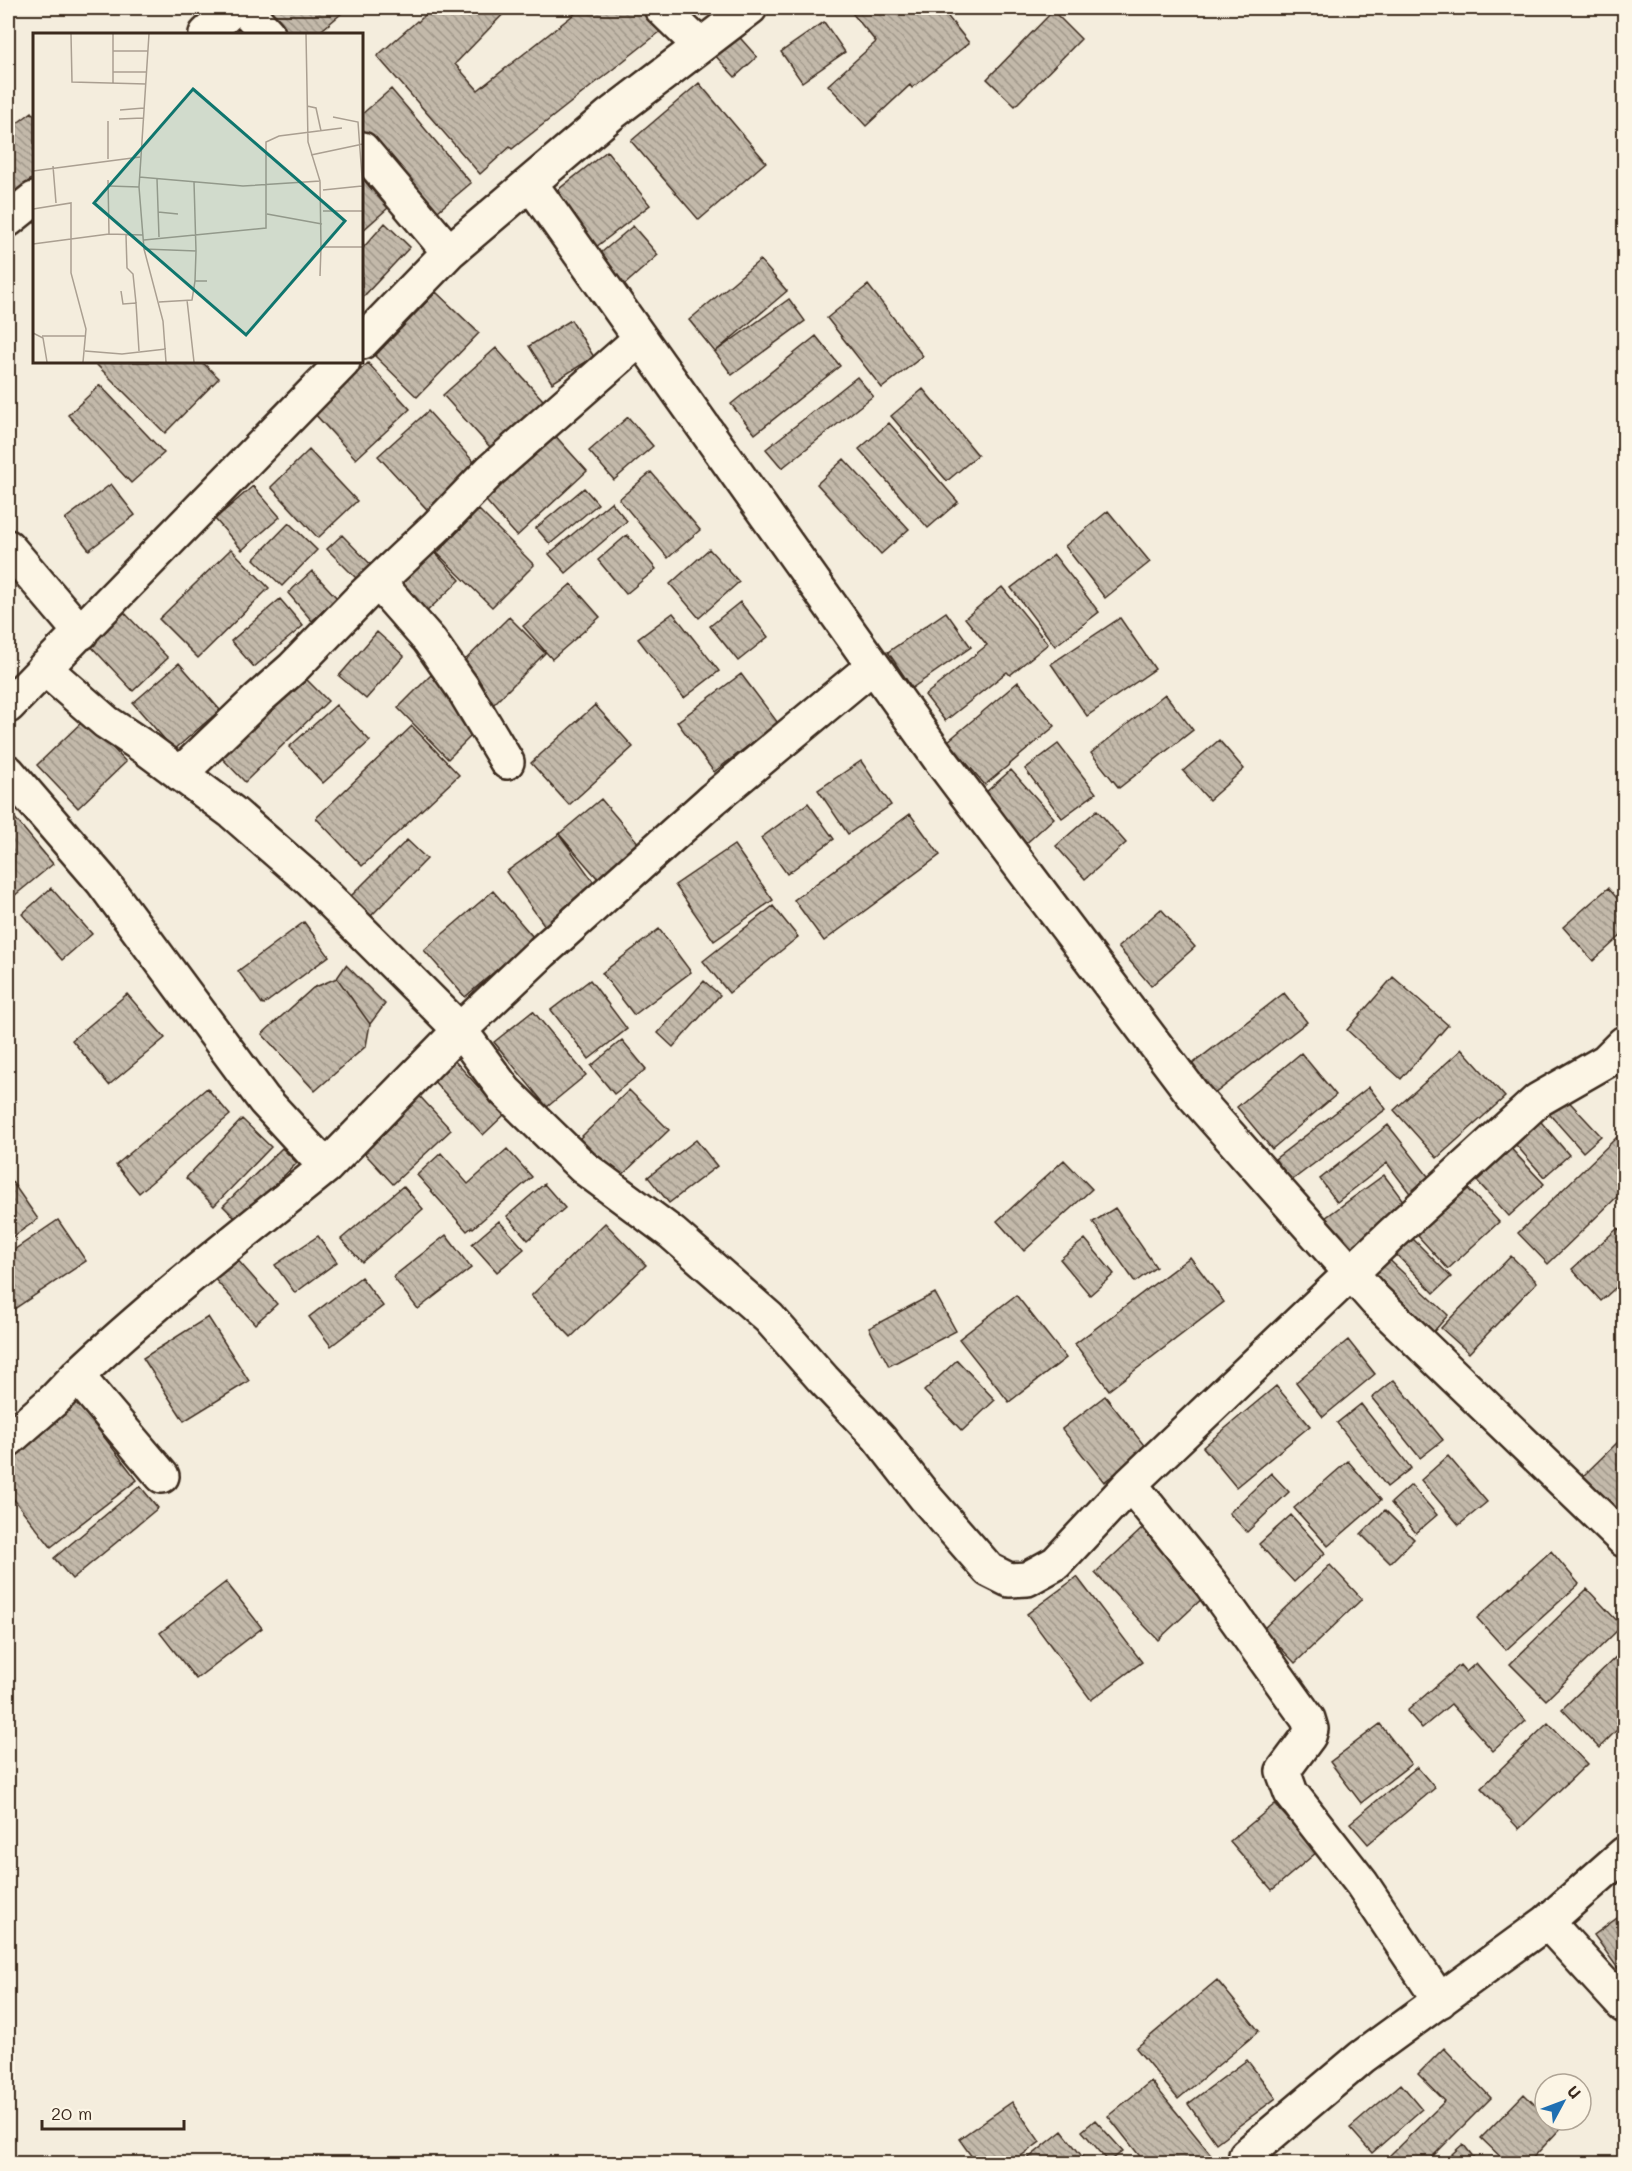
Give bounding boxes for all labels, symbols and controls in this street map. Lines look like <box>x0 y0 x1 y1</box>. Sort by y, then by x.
inset map <box>33 33 363 363</box>
north arrow <box>1533 2072 1593 2132</box>
text: U <box>1563 2081 1586 2103</box>
scale bar <box>42 2093 184 2131</box>
text: 20 m <box>51 2101 92 2125</box>

